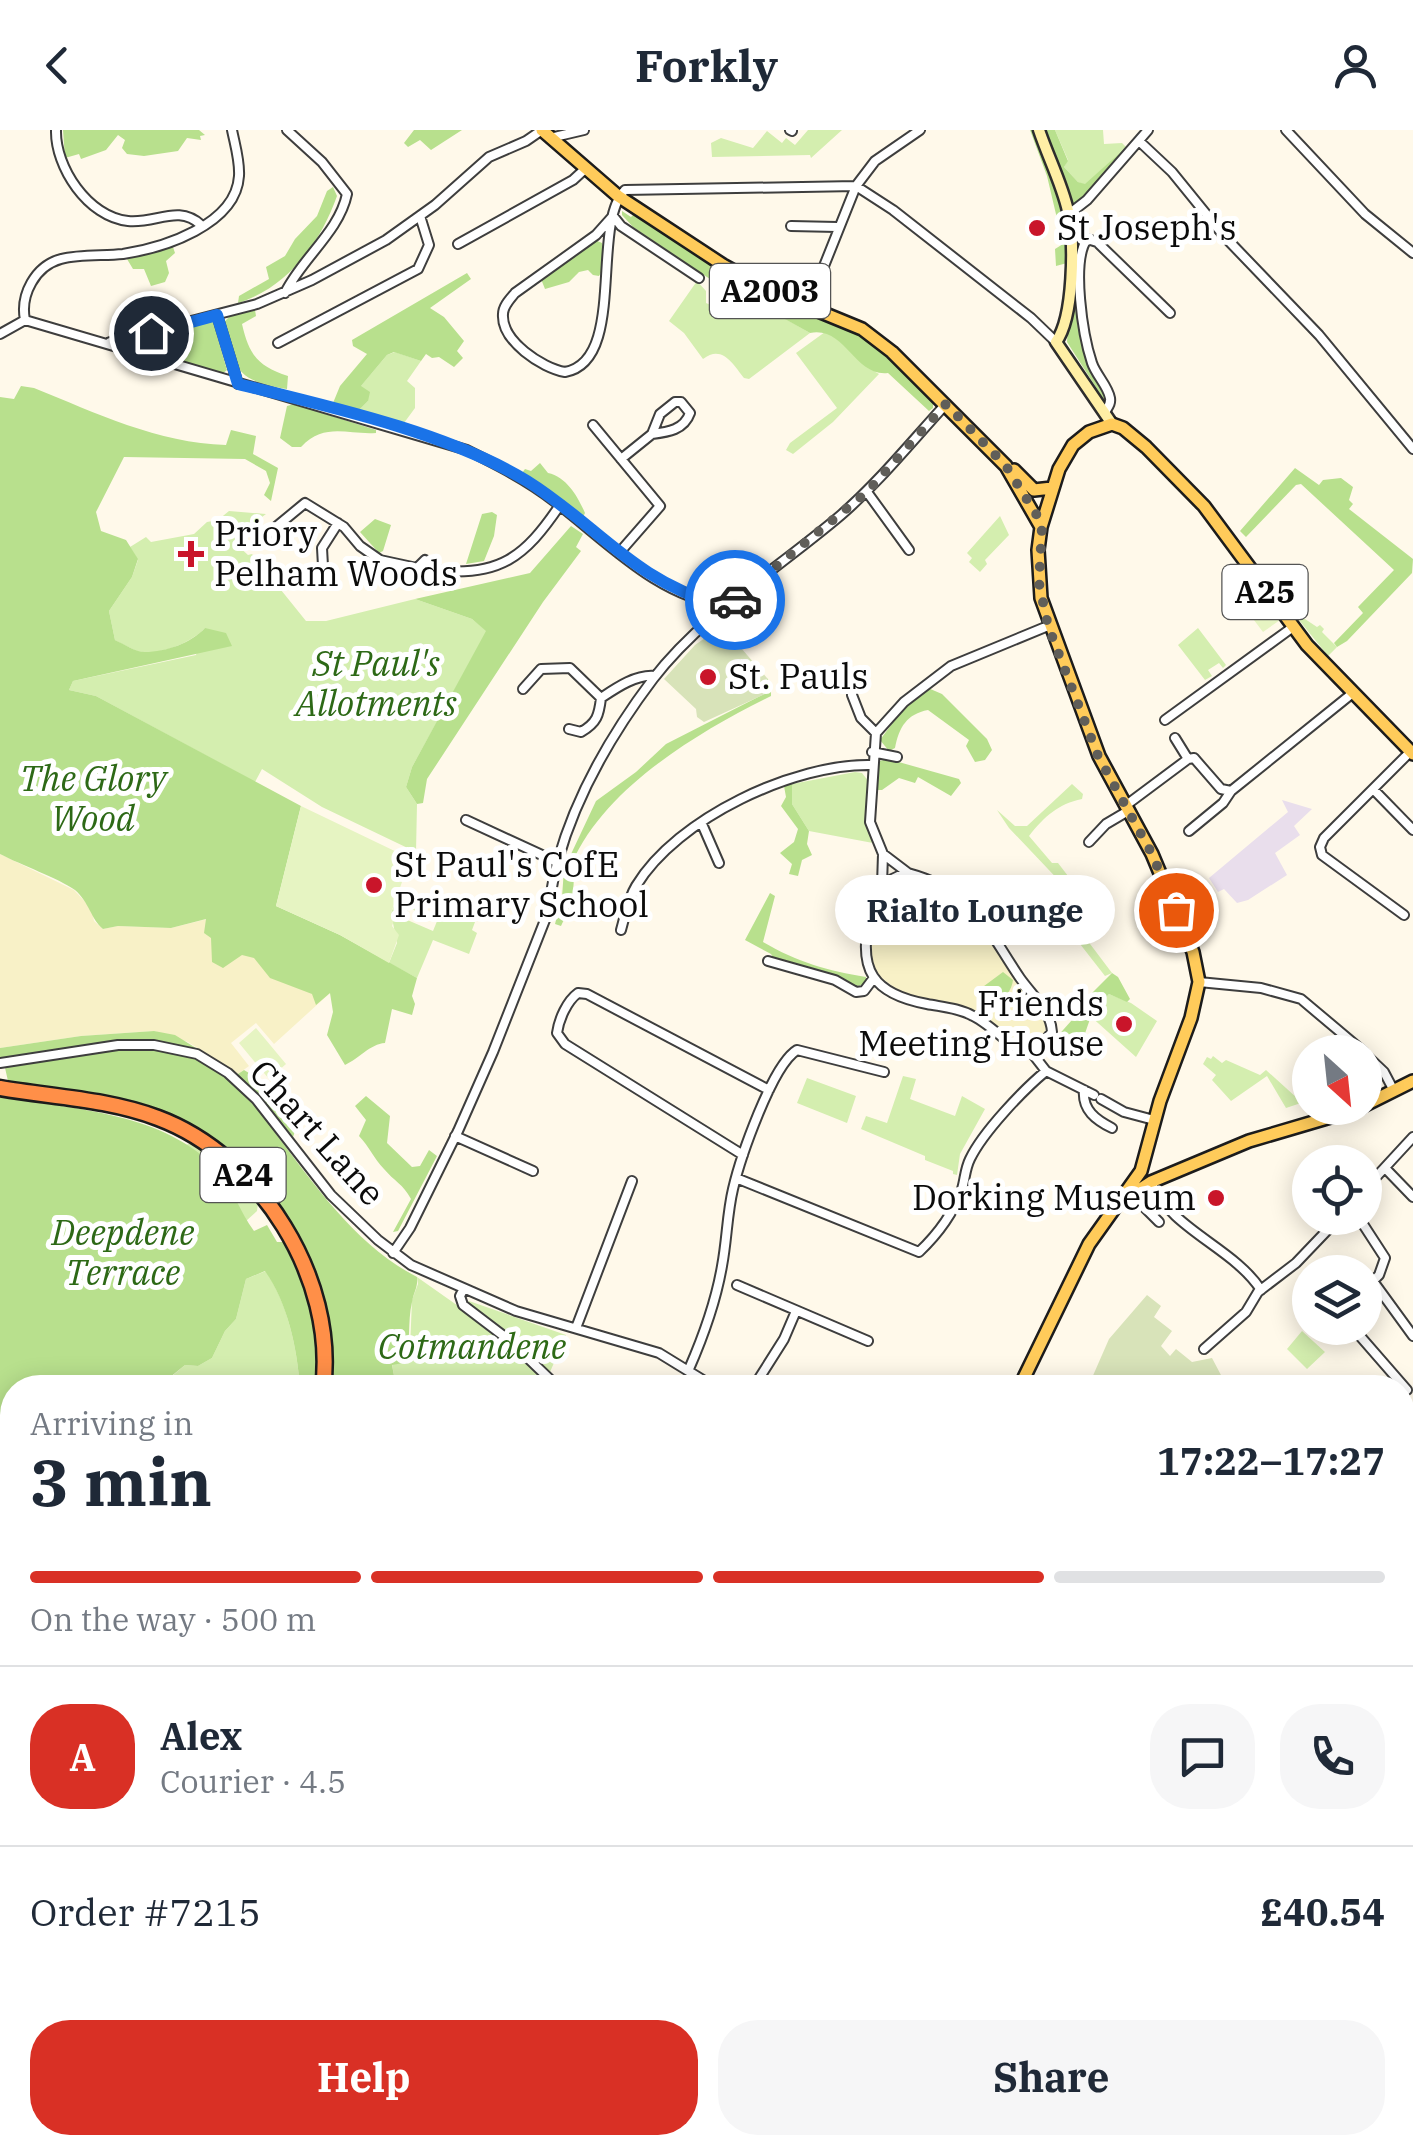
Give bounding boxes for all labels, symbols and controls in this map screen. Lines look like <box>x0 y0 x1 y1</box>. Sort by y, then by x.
text: Forkly <box>635 36 778 94</box>
icon: back <box>30 38 85 93</box>
icon: person <box>1328 38 1383 93</box>
place label: St Joseph's <box>1057 204 1237 250</box>
marker: St Joseph's <box>1026 217 1048 239</box>
road number: A2003 <box>710 264 830 318</box>
pin <box>109 291 194 376</box>
icon: home <box>124 306 179 361</box>
place label: Priory Pelham Woods <box>214 510 458 596</box>
marker: Priory Pelham Woods <box>178 541 204 567</box>
courier <box>685 550 785 650</box>
road number: A25 <box>1222 565 1308 619</box>
icon: car <box>708 573 763 628</box>
park label: St Paul's Allotments <box>293 640 457 726</box>
place label: St. Pauls <box>728 653 868 699</box>
marker: St. Pauls <box>697 666 719 688</box>
park label: The Glory Wood <box>20 755 169 841</box>
place label: St Paul's CofE Primary School <box>394 841 649 927</box>
pin <box>1134 868 1219 953</box>
marker: St Paul's CofE Primary School <box>363 874 385 896</box>
callout: Rialto Lounge <box>836 875 1116 945</box>
icon: bag <box>1149 883 1204 938</box>
text: Rialto Lounge <box>866 889 1084 931</box>
place label: Friends Meeting House <box>858 980 1104 1066</box>
marker: Friends Meeting House <box>1113 1013 1135 1035</box>
north arrow <box>1292 1035 1382 1125</box>
map controls <box>1292 1035 1382 1345</box>
street label: Chart Lane <box>240 1050 395 1215</box>
button: locate <box>1292 1145 1382 1235</box>
road number: A24 <box>200 1148 286 1202</box>
place label: Dorking Museum <box>912 1174 1196 1220</box>
marker: Dorking Museum <box>1205 1187 1227 1209</box>
park label: Deepdene Terrace <box>50 1209 195 1295</box>
button: layers <box>1292 1255 1382 1345</box>
park label: Cotmandene <box>378 1323 567 1369</box>
text: Arriving in <box>30 1402 193 1444</box>
text: 17:22–17:27 <box>1157 1436 1385 1485</box>
text: 3 min <box>30 1439 212 1524</box>
text: On the way · 500 m <box>30 1598 316 1640</box>
button: chat <box>1150 1704 1255 1809</box>
button: phone <box>1280 1704 1385 1809</box>
text: Alex <box>160 1711 242 1760</box>
text: A <box>69 1732 96 1781</box>
text: Courier · 4.5 <box>160 1760 346 1802</box>
text: Order #7215 <box>30 1887 261 1936</box>
text: £40.54 <box>1261 1887 1385 1936</box>
button: Help <box>30 2020 698 2135</box>
button: Share <box>718 2020 1385 2135</box>

